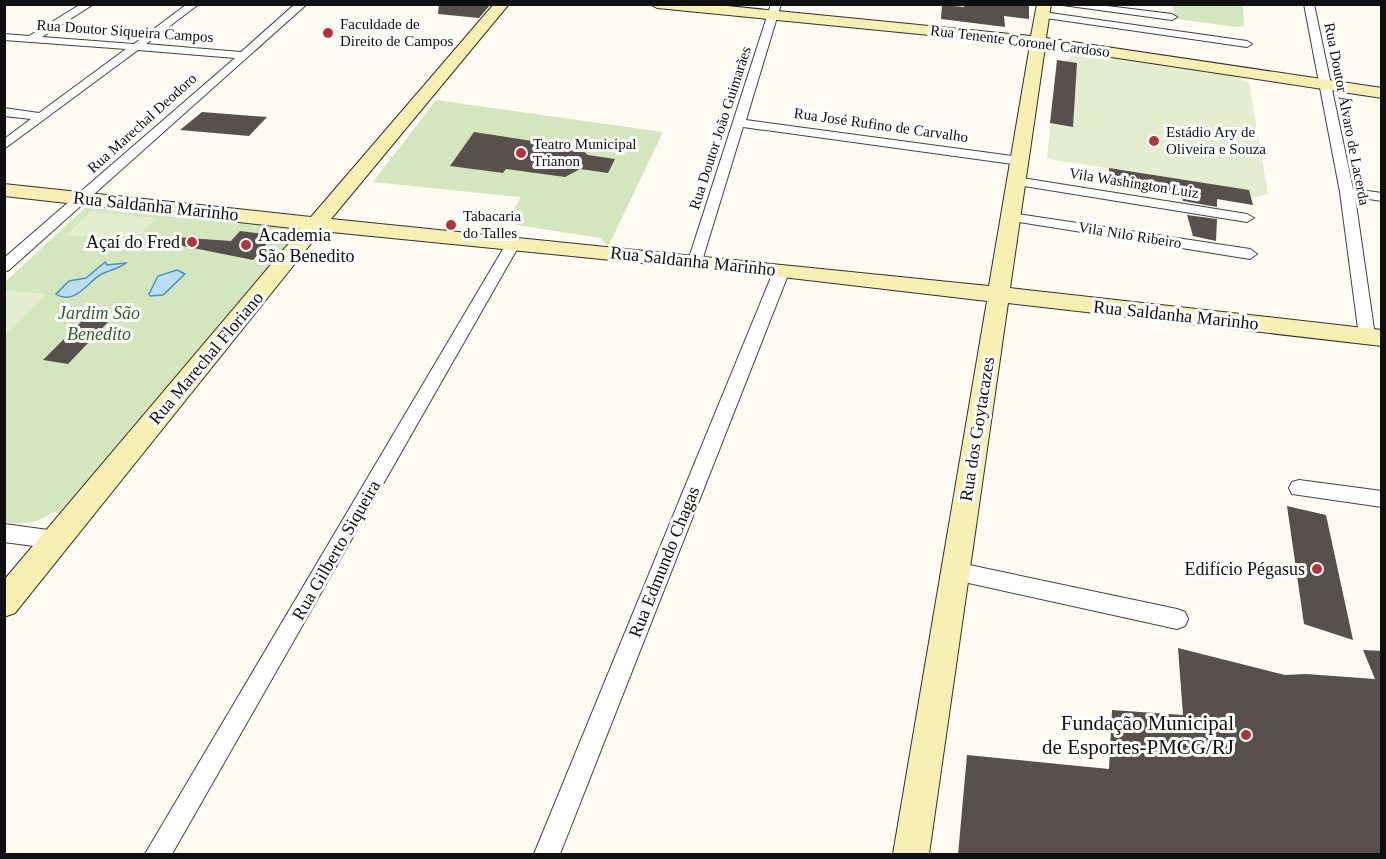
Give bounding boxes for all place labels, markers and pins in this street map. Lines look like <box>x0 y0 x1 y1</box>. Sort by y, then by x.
place label: Faculdade de Direito de Campos <box>340 16 453 49</box>
marker: Faculdade de Direito de Campos <box>321 26 335 40</box>
place label: Estádio Ary de Oliveira e Souza <box>1166 124 1266 157</box>
marker: Estádio Ary de Oliveira e Souza <box>1147 134 1161 148</box>
place label: Teatro Municipal Trianon <box>533 136 637 169</box>
marker: Teatro Municipal Trianon <box>514 146 528 160</box>
place label: Tabacaria do Talles <box>463 208 521 241</box>
marker: Tabacaria do Talles <box>444 218 458 232</box>
place label: Academia São Benedito <box>258 225 355 266</box>
place label: Açaí do Fred <box>86 232 180 252</box>
marker: Açaí do Fred <box>185 235 199 249</box>
marker: Academia São Benedito <box>239 238 253 252</box>
place label: Edifício Pégasus <box>1185 559 1305 579</box>
marker: Edifício Pégasus <box>1310 562 1324 576</box>
place label: Fundação Municipal de Esportes-PMCG/RJ <box>1042 711 1234 759</box>
marker: Fundação Municipal de Esportes-PMCG/RJ <box>1239 728 1253 742</box>

